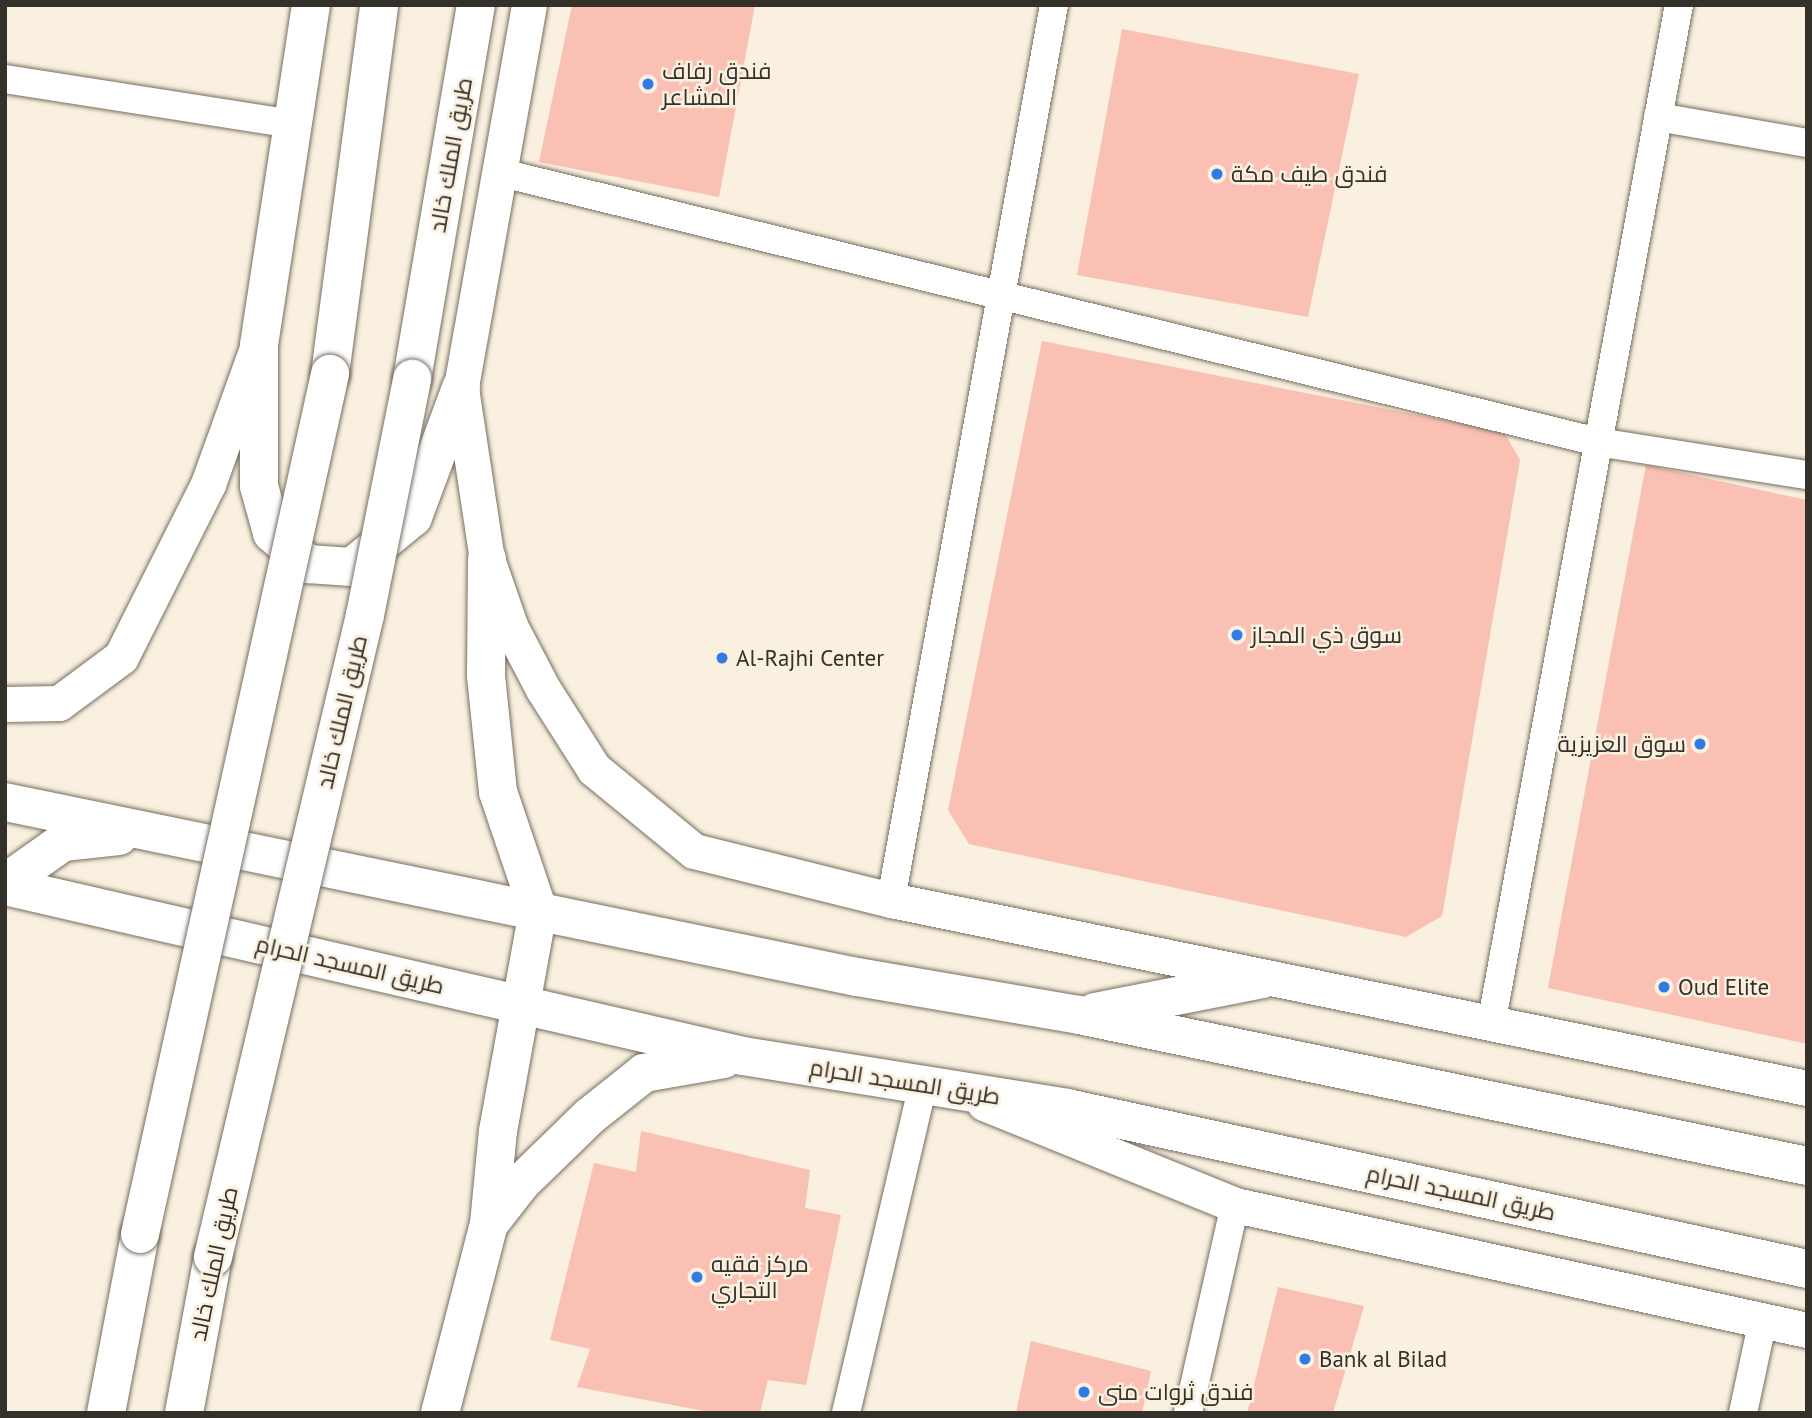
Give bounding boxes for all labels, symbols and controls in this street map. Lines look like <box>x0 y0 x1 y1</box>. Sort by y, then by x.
place label: فندق رفاف المشاعر <box>662 57 772 111</box>
street label: طريق الملك خالد <box>424 75 478 235</box>
marker: فندق رفاف المشاعر <box>640 76 656 92</box>
place label: فندق طيف مكة <box>1231 160 1387 188</box>
marker: فندق طيف مكة <box>1209 166 1225 182</box>
place label: سوق ذي المجاز <box>1251 621 1402 649</box>
marker: سوق ذي المجاز <box>1229 627 1245 643</box>
street label: طريق الملك خالد <box>311 632 373 792</box>
place label: Al-Rajhi Center <box>736 644 884 672</box>
marker: Al-Rajhi Center <box>714 650 730 666</box>
place label: سوق العزيزية <box>1557 730 1686 758</box>
marker: سوق العزيزية <box>1692 736 1708 752</box>
street label: طريق المسجد الحرام <box>253 930 447 1000</box>
place label: Oud Elite <box>1678 973 1769 1001</box>
marker: Oud Elite <box>1656 979 1672 995</box>
street label: طريق المسجد الحرام <box>808 1053 1002 1111</box>
street label: طريق المسجد الحرام <box>1364 1159 1558 1227</box>
street label: طريق الملك خالد <box>184 1184 244 1344</box>
place label: مركز فقيه التجاري <box>711 1250 809 1304</box>
marker: مركز فقيه التجاري <box>689 1269 705 1285</box>
place label: Bank al Bilad <box>1319 1345 1448 1373</box>
marker: Bank al Bilad <box>1297 1351 1313 1367</box>
place label: فندق ثروات منى <box>1098 1378 1253 1406</box>
marker: فندق ثروات منى <box>1076 1384 1092 1400</box>

